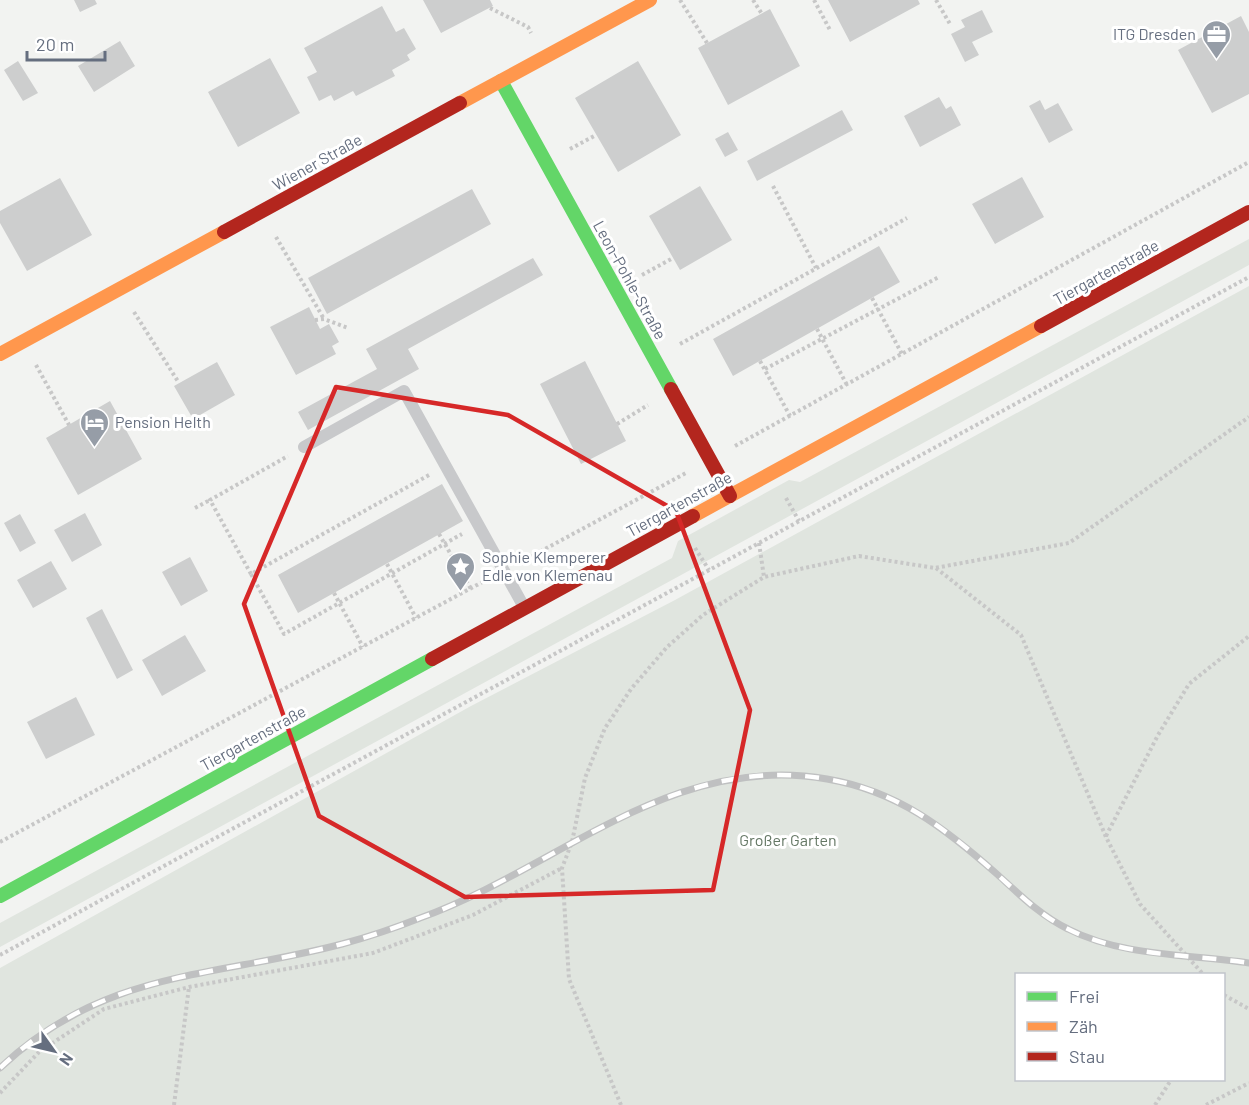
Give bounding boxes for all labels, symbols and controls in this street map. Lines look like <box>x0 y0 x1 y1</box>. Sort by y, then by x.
office icon: ITG Dresden <box>1201 18 1233 60</box>
scale bar <box>27 24 105 62</box>
place label: ITG Dresden <box>1113 24 1196 43</box>
text: 20 m <box>36 33 74 55</box>
street label: Wiener Straße <box>269 129 365 194</box>
street label: Leon-Pohle-Straße <box>590 217 671 342</box>
street label: Tiergartenstraße <box>1050 235 1162 308</box>
hotel icon: Pension Helth <box>78 406 110 448</box>
place label: Pension Helth <box>115 412 211 431</box>
street label: Tiergartenstraße <box>623 467 735 540</box>
place label: Sophie Klemperer Edle von Klemenau <box>482 547 613 584</box>
place icon: Sophie Klemperer Edle von Klemenau <box>445 550 477 592</box>
street label: Tiergartenstraße <box>197 701 309 774</box>
park label: Großer Garten <box>739 830 837 849</box>
legend <box>1015 973 1225 1081</box>
text: Frei <box>1069 985 1100 1007</box>
text: Zäh <box>1069 1015 1098 1037</box>
north arrow <box>24 1021 84 1081</box>
text: Stau <box>1069 1045 1105 1067</box>
text: N <box>56 1050 78 1069</box>

